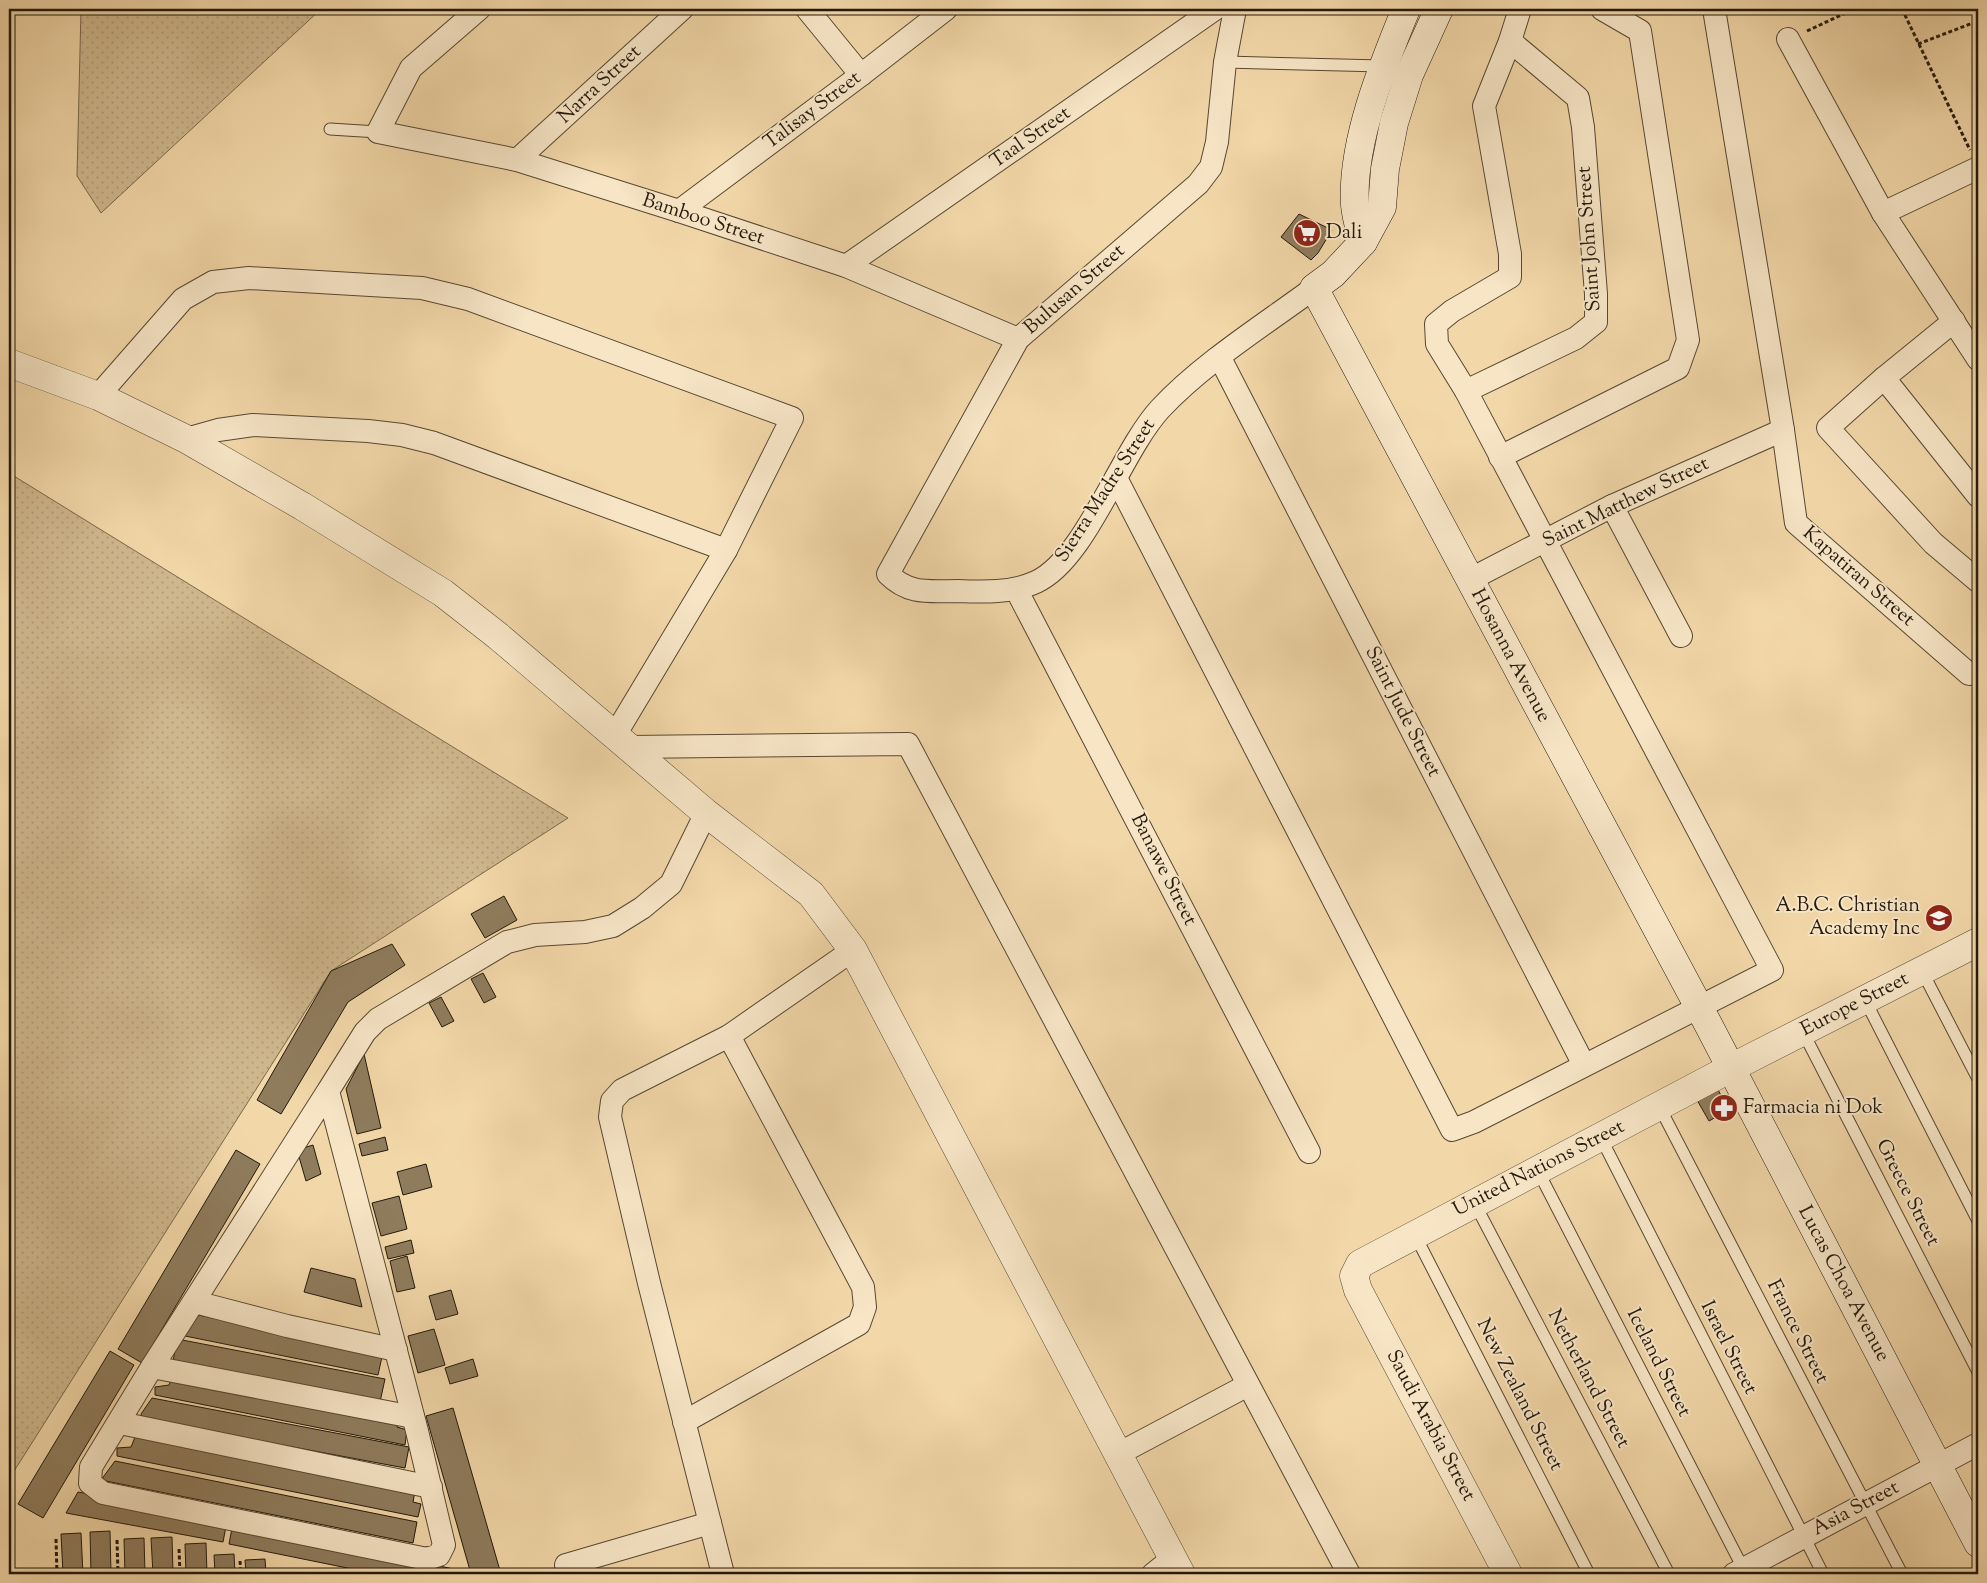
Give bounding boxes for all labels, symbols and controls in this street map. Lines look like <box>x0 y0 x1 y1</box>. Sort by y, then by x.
street label: Narra Street <box>552 39 648 131</box>
street label: Talisay Street <box>758 65 868 157</box>
street label: Taal Street <box>985 100 1077 176</box>
street label: Saint John Street <box>1570 165 1610 313</box>
street label: Bamboo Street <box>638 187 768 253</box>
supermarket icon: Dali <box>1292 218 1322 248</box>
place label: Dali <box>1326 219 1363 248</box>
street label: Bulusan Street <box>1018 238 1132 342</box>
street label: Sierra Madre Street <box>1049 413 1164 569</box>
street label: Saint Matthew Street <box>1538 450 1714 556</box>
street label: Kapatiran Street <box>1795 520 1921 634</box>
street label: Hosanna Avenue <box>1463 584 1557 728</box>
street label: Saint Jude Street <box>1357 642 1447 783</box>
street label: Banawe Street <box>1122 809 1204 931</box>
place label: A.B.C. Christian Academy Inc <box>1775 892 1920 944</box>
school or university icon: A.B.C. Christian Academy Inc <box>1924 903 1954 933</box>
street label: Europe Street <box>1796 965 1914 1045</box>
pharmacy icon: Farmacia ni Dok <box>1709 1093 1739 1123</box>
place label: Farmacia ni Dok <box>1743 1094 1883 1123</box>
street label: United Nations Street <box>1448 1113 1630 1225</box>
street label: Greece Street <box>1868 1134 1946 1252</box>
street label: Lucas Choa Avenue <box>1790 1201 1896 1367</box>
street label: France Street <box>1758 1275 1836 1389</box>
street label: Israel Street <box>1692 1296 1764 1400</box>
street label: Netherland Street <box>1539 1304 1637 1454</box>
street label: Iceland Street <box>1618 1304 1698 1422</box>
street label: New Zealand Street <box>1468 1314 1570 1476</box>
street label: Saudi Arabia Street <box>1378 1345 1482 1507</box>
street label: Asia Street <box>1807 1474 1905 1544</box>

